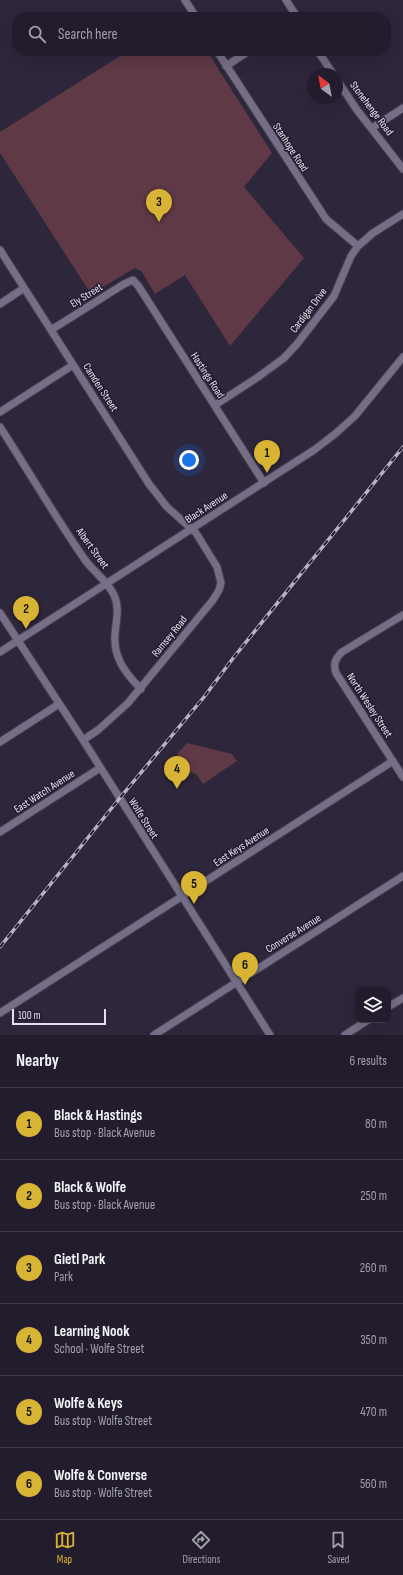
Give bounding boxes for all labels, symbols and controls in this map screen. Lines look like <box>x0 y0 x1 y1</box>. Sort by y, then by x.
search box <box>12 12 391 56</box>
icon: search <box>26 23 48 45</box>
text: Search here <box>58 25 118 44</box>
north arrow <box>307 68 343 104</box>
street label: Stonehenge Road <box>347 79 396 138</box>
street label: Stanhope Road <box>270 121 311 174</box>
pin: 3 <box>146 189 172 222</box>
street label: Ely Street <box>68 280 105 310</box>
street label: Cardigan Drive <box>287 285 330 335</box>
street label: Hastings Road <box>188 350 227 401</box>
street label: Camden Street <box>80 361 121 414</box>
pin: 1 <box>254 440 280 473</box>
your location <box>179 450 199 470</box>
street label: Black Avenue <box>182 489 230 526</box>
street label: Albert Street <box>73 524 112 572</box>
pin: 2 <box>13 596 39 629</box>
street label: Ramsey Road <box>149 613 190 659</box>
street label: North Wesley Street <box>344 671 396 740</box>
pin: 4 <box>164 756 190 789</box>
street label: East Watch Avenue <box>11 767 77 816</box>
street label: Wolfe Street <box>126 795 162 842</box>
street label: East Keys Avenue <box>211 824 271 869</box>
pin: 5 <box>181 871 207 904</box>
street label: Converse Avenue <box>263 911 323 956</box>
pin: 6 <box>232 952 258 985</box>
map controls <box>355 987 391 1023</box>
button: layers <box>355 987 391 1023</box>
scale bar <box>12 1007 106 1026</box>
text: 100 m <box>18 1009 40 1022</box>
text: Nearby <box>16 1051 59 1071</box>
text: 6 results <box>349 1053 387 1069</box>
text: Black & Hastings <box>54 1106 142 1125</box>
text: 1 <box>26 1116 32 1132</box>
text: 80 m <box>365 1116 387 1132</box>
text: Bus stop · Black Avenue <box>54 1125 155 1141</box>
text: Black & Wolfe <box>54 1178 126 1197</box>
text: 2 <box>26 1188 32 1204</box>
text: 250 m <box>360 1188 387 1204</box>
text: Bus stop · Black Avenue <box>54 1197 155 1213</box>
text: Gietl Park <box>54 1250 105 1269</box>
text: 3 <box>26 1260 32 1276</box>
text: 260 m <box>360 1260 387 1276</box>
text: Park <box>54 1269 73 1285</box>
text: Learning Nook <box>54 1322 129 1341</box>
text: 4 <box>26 1332 32 1348</box>
text: 350 m <box>360 1332 387 1348</box>
text: School · Wolfe Street <box>54 1341 145 1357</box>
text: Wolfe & Keys <box>54 1394 123 1413</box>
text: 5 <box>26 1404 32 1420</box>
text: 470 m <box>360 1404 387 1420</box>
text: Bus stop · Wolfe Street <box>54 1413 152 1429</box>
text: Wolfe & Converse <box>54 1466 147 1485</box>
text: 6 <box>26 1476 32 1492</box>
text: 560 m <box>360 1476 387 1492</box>
text: Bus stop · Wolfe Street <box>54 1485 152 1501</box>
tab: Map <box>54 1529 76 1566</box>
tab: Directions <box>183 1529 220 1566</box>
tab: Saved <box>327 1529 349 1566</box>

